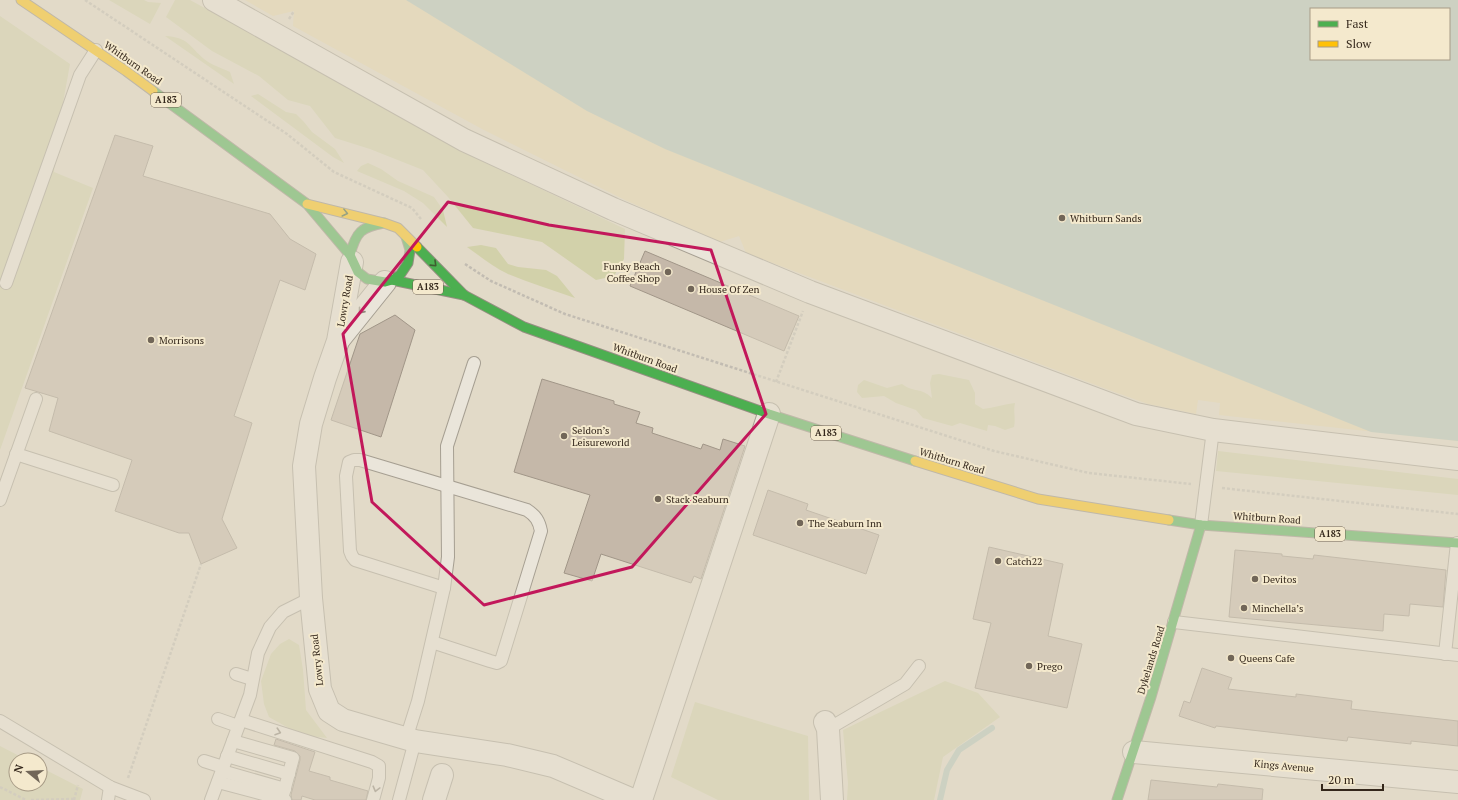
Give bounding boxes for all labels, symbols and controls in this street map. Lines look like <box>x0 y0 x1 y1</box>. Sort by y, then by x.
legend <box>1310 8 1450 60</box>
text: Fast <box>1346 16 1369 31</box>
text: Slow <box>1346 36 1372 51</box>
street label: Whitburn Road <box>102 38 165 88</box>
road number: A183 <box>151 93 181 107</box>
one-way arrow <box>341 208 348 217</box>
place label: Whitburn Sands <box>1070 212 1142 225</box>
marker: Whitburn Sands <box>1057 213 1067 223</box>
one-way arrow <box>429 260 437 267</box>
place label: Funky Beach Coffee Shop <box>603 260 660 285</box>
marker: Funky Beach Coffee Shop <box>663 267 673 277</box>
street label: Lowry Road <box>334 274 356 328</box>
road number: A183 <box>413 280 443 294</box>
place label: House Of Zen <box>699 283 759 296</box>
marker: House Of Zen <box>686 284 696 294</box>
one-way arrow <box>359 307 366 314</box>
place label: Morrisons <box>159 334 204 347</box>
marker: Morrisons <box>146 335 156 345</box>
street label: Whitburn Road <box>611 340 679 376</box>
place label: Seldon’s Leisureworld <box>572 424 630 449</box>
road number: A183 <box>811 426 841 440</box>
marker: Seldon’s Leisureworld <box>559 431 569 441</box>
street label: Whitburn Road <box>918 445 987 477</box>
place label: Stack Seaburn <box>666 493 729 506</box>
marker: Stack Seaburn <box>653 494 663 504</box>
street label: Whitburn Road <box>1233 509 1302 527</box>
place label: The Seaburn Inn <box>808 517 882 530</box>
marker: The Seaburn Inn <box>795 518 805 528</box>
road number: A183 <box>1315 527 1345 541</box>
place label: Catch22 <box>1006 555 1042 568</box>
marker: Catch22 <box>993 556 1003 566</box>
place label: Devitos <box>1263 573 1297 586</box>
marker: Devitos <box>1250 574 1260 584</box>
place label: Minchella’s <box>1252 602 1303 615</box>
marker: Minchella’s <box>1239 603 1249 613</box>
street label: Dykelands Road <box>1134 624 1168 696</box>
street label: Lowry Road <box>308 633 326 687</box>
place label: Queens Cafe <box>1239 652 1295 665</box>
marker: Queens Cafe <box>1226 653 1236 663</box>
place label: Prego <box>1037 660 1063 673</box>
marker: Prego <box>1024 661 1034 671</box>
one-way arrow <box>274 727 281 736</box>
north arrow <box>8 752 48 792</box>
street label: Kings Avenue <box>1254 757 1314 775</box>
text: N <box>11 762 27 775</box>
scale bar <box>1322 766 1383 792</box>
text: 20 m <box>1328 772 1355 787</box>
one-way arrow <box>372 785 381 792</box>

